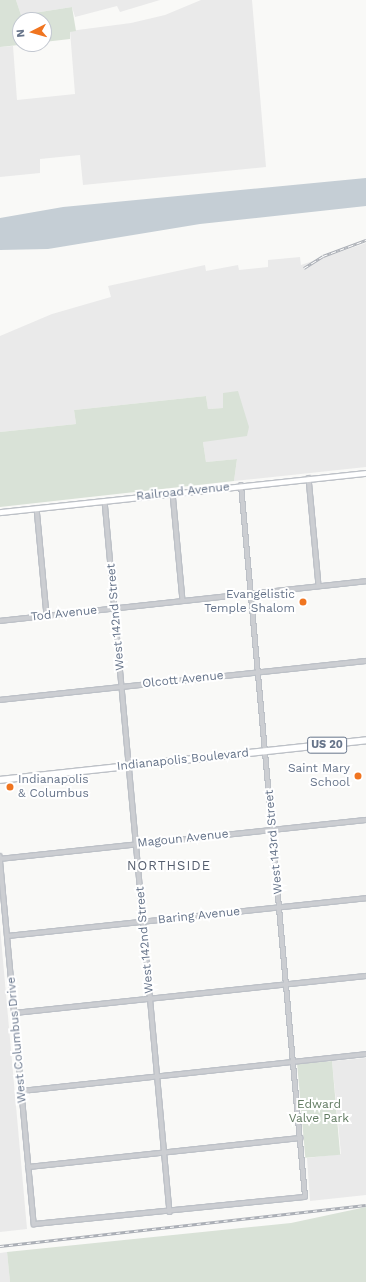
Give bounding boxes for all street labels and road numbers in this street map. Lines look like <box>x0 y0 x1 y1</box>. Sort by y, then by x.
street label: Railroad Avenue <box>135 480 231 504</box>
street label: West 142nd Street <box>104 563 128 671</box>
street label: Tod Avenue <box>30 603 98 625</box>
street label: Olcott Avenue <box>141 669 225 691</box>
road number: US 20 <box>307 736 347 754</box>
street label: Indianapolis Boulevard <box>116 746 250 774</box>
street label: West 143rd Street <box>262 789 286 895</box>
street label: Magoun Avenue <box>137 827 229 851</box>
street label: West 142nd Street <box>133 886 157 994</box>
street label: Baring Avenue <box>157 904 241 928</box>
street label: West Columbus Drive <box>4 976 30 1104</box>

